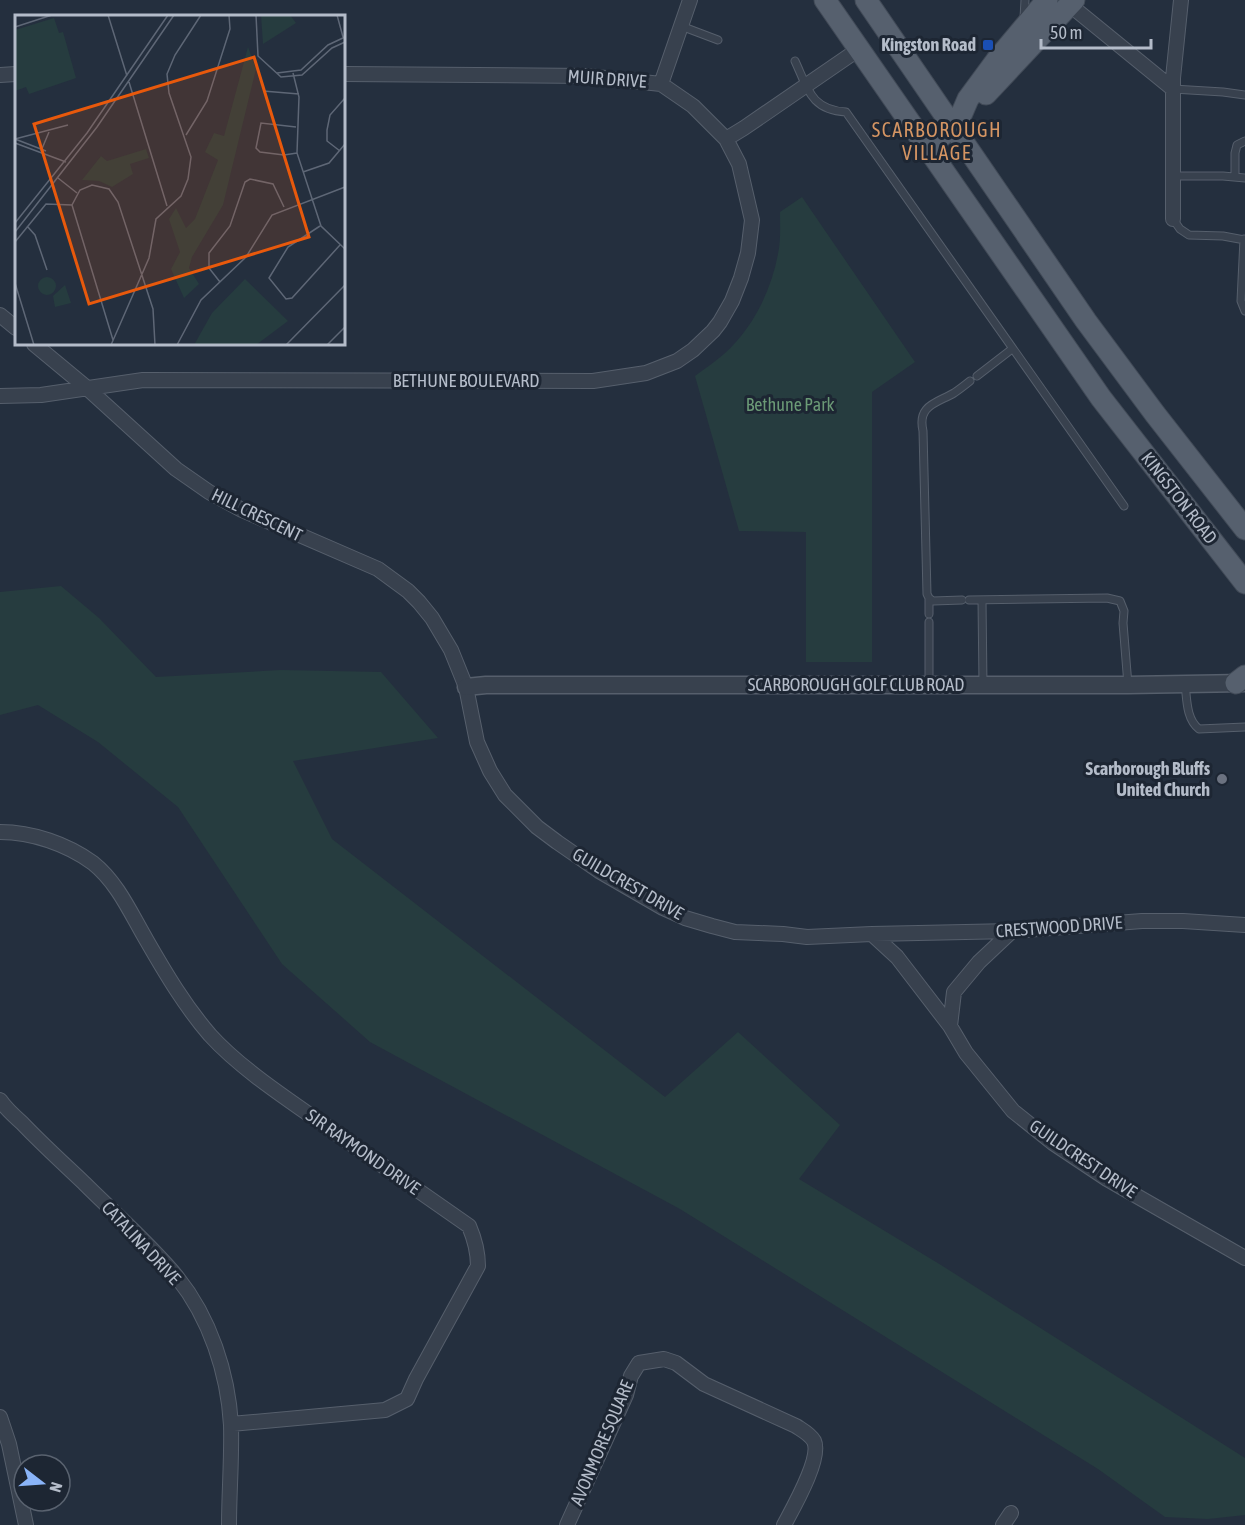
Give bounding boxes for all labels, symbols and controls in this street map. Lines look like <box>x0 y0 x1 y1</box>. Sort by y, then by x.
scale bar <box>1041 12 1150 50</box>
inset map <box>15 15 345 345</box>
text: 50 m <box>1050 22 1082 43</box>
place label: Kingston Road <box>881 34 976 55</box>
marker: Kingston Road <box>981 38 995 52</box>
street label: MUIR DRIVE <box>567 65 647 92</box>
district label: SCARBOROUGH VILLAGE <box>872 118 1002 164</box>
street label: BETHUNE BOULEVARD <box>393 370 539 391</box>
park label: Bethune Park <box>746 394 834 415</box>
street label: KINGSTON ROAD <box>1137 448 1222 548</box>
street label: HILL CRESCENT <box>209 484 306 546</box>
street label: SCARBOROUGH GOLF CLUB ROAD <box>748 674 964 695</box>
place label: Scarborough Bluffs United Church <box>1086 758 1211 800</box>
marker: Scarborough Bluffs United Church <box>1215 772 1229 786</box>
street label: GUILDCREST DRIVE <box>569 843 688 924</box>
street label: CRESTWOOD DRIVE <box>995 912 1123 941</box>
street label: SIR RAYMOND DRIVE <box>302 1104 425 1199</box>
street label: GUILDCREST DRIVE <box>1026 1115 1141 1202</box>
street label: CATALINA DRIVE <box>98 1197 185 1289</box>
street label: AVONMORE SQUARE <box>566 1377 638 1509</box>
north arrow <box>12 1453 72 1513</box>
text: N <box>46 1480 66 1495</box>

